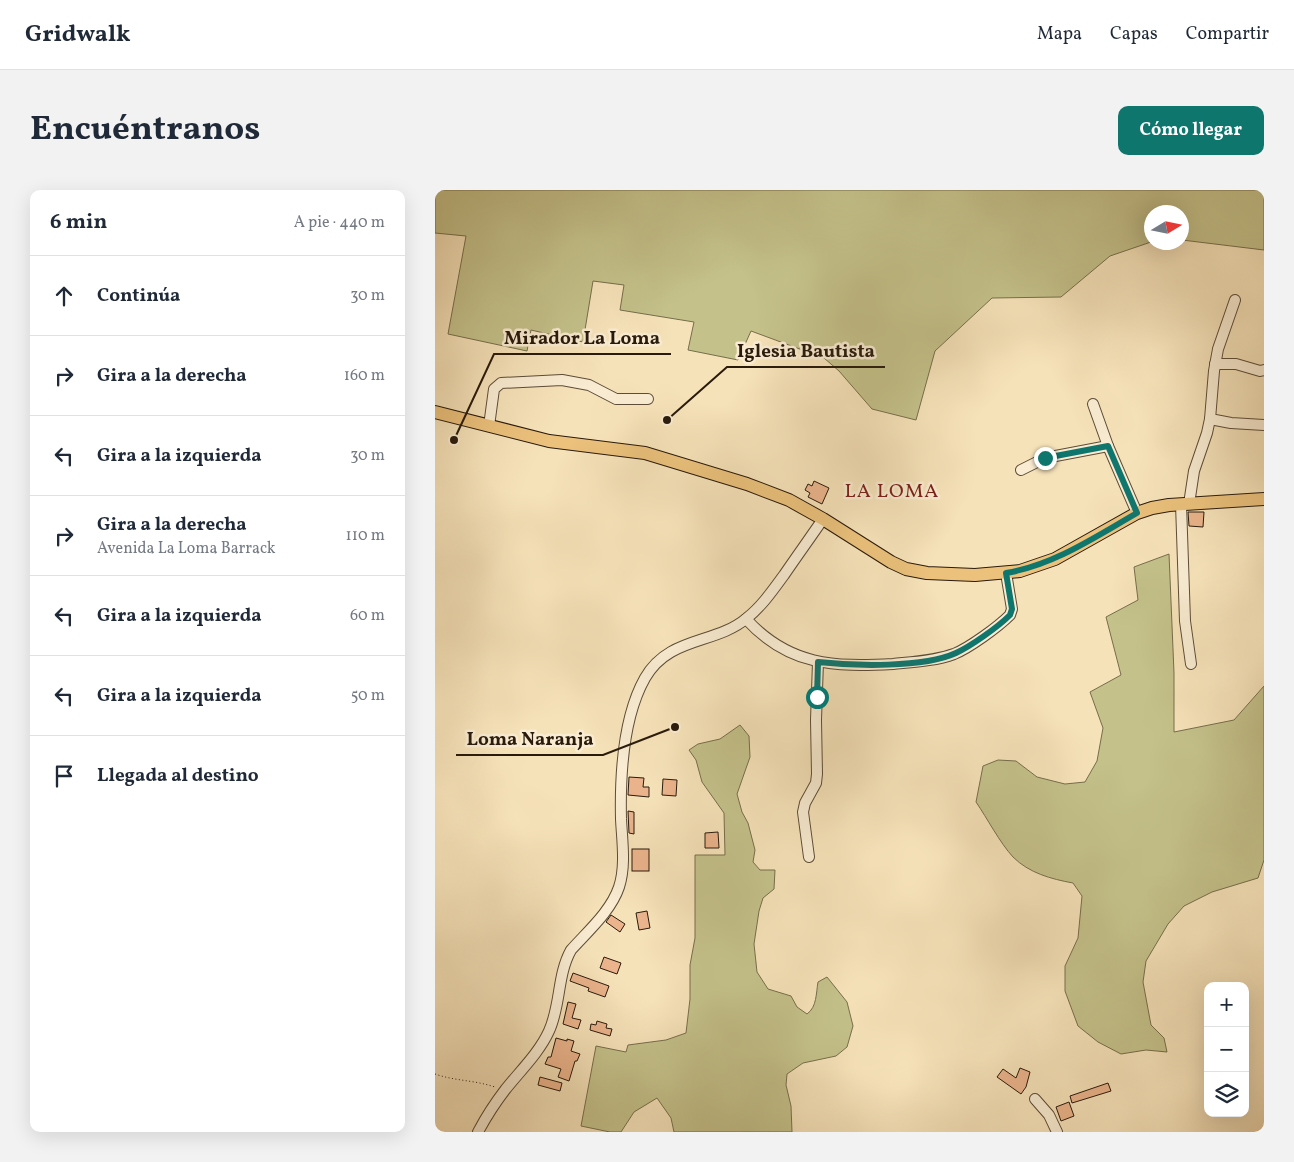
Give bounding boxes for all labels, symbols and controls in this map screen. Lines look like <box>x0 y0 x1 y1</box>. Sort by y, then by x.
text: Gridwalk <box>25 18 131 52</box>
text: Mapa <box>1037 22 1082 47</box>
text: Capas <box>1110 22 1158 47</box>
text: Compartir <box>1186 22 1269 47</box>
text: Encuéntranos <box>30 106 260 154</box>
button: Cómo llegar <box>1118 106 1264 155</box>
north arrow <box>1144 205 1189 250</box>
text: 6 min <box>50 208 107 237</box>
text: A pie · 440 m <box>294 212 385 234</box>
icon: ahead <box>50 282 78 310</box>
text: Continúa <box>97 283 180 309</box>
text: 30 m <box>350 285 385 307</box>
callout: Mirador La Loma <box>494 320 671 354</box>
text: Mirador La Loma <box>504 326 660 352</box>
callout: Iglesia Bautista <box>727 333 885 367</box>
text: Iglesia Bautista <box>737 339 875 365</box>
icon: right <box>50 362 78 390</box>
text: Gira a la derecha <box>97 363 247 389</box>
text: 160 m <box>344 365 385 387</box>
icon: left <box>50 442 78 470</box>
text: Gira a la izquierda <box>97 443 262 469</box>
text: 30 m <box>350 445 385 467</box>
route end <box>1034 447 1057 470</box>
district label: LA LOMA <box>845 478 939 506</box>
text: Gira a la derecha <box>97 512 247 538</box>
icon: right <box>50 522 78 550</box>
text: 110 m <box>346 525 385 547</box>
text: Avenida La Loma Barrack <box>97 538 275 560</box>
icon: left <box>50 602 78 630</box>
text: Gira a la izquierda <box>97 603 262 629</box>
text: 60 m <box>350 605 385 627</box>
icon: left <box>50 682 78 710</box>
text: Gira a la izquierda <box>97 683 262 709</box>
text: 50 m <box>351 685 385 707</box>
route start <box>806 686 829 709</box>
callout: Loma Naranja <box>456 721 603 755</box>
text: Loma Naranja <box>466 727 594 753</box>
icon: arrive <box>50 762 78 790</box>
text: Llegada al destino <box>97 763 259 789</box>
map controls <box>1204 982 1249 1117</box>
button: + <box>1204 982 1249 1027</box>
button: − <box>1204 1027 1249 1072</box>
button: layers <box>1204 1072 1249 1117</box>

